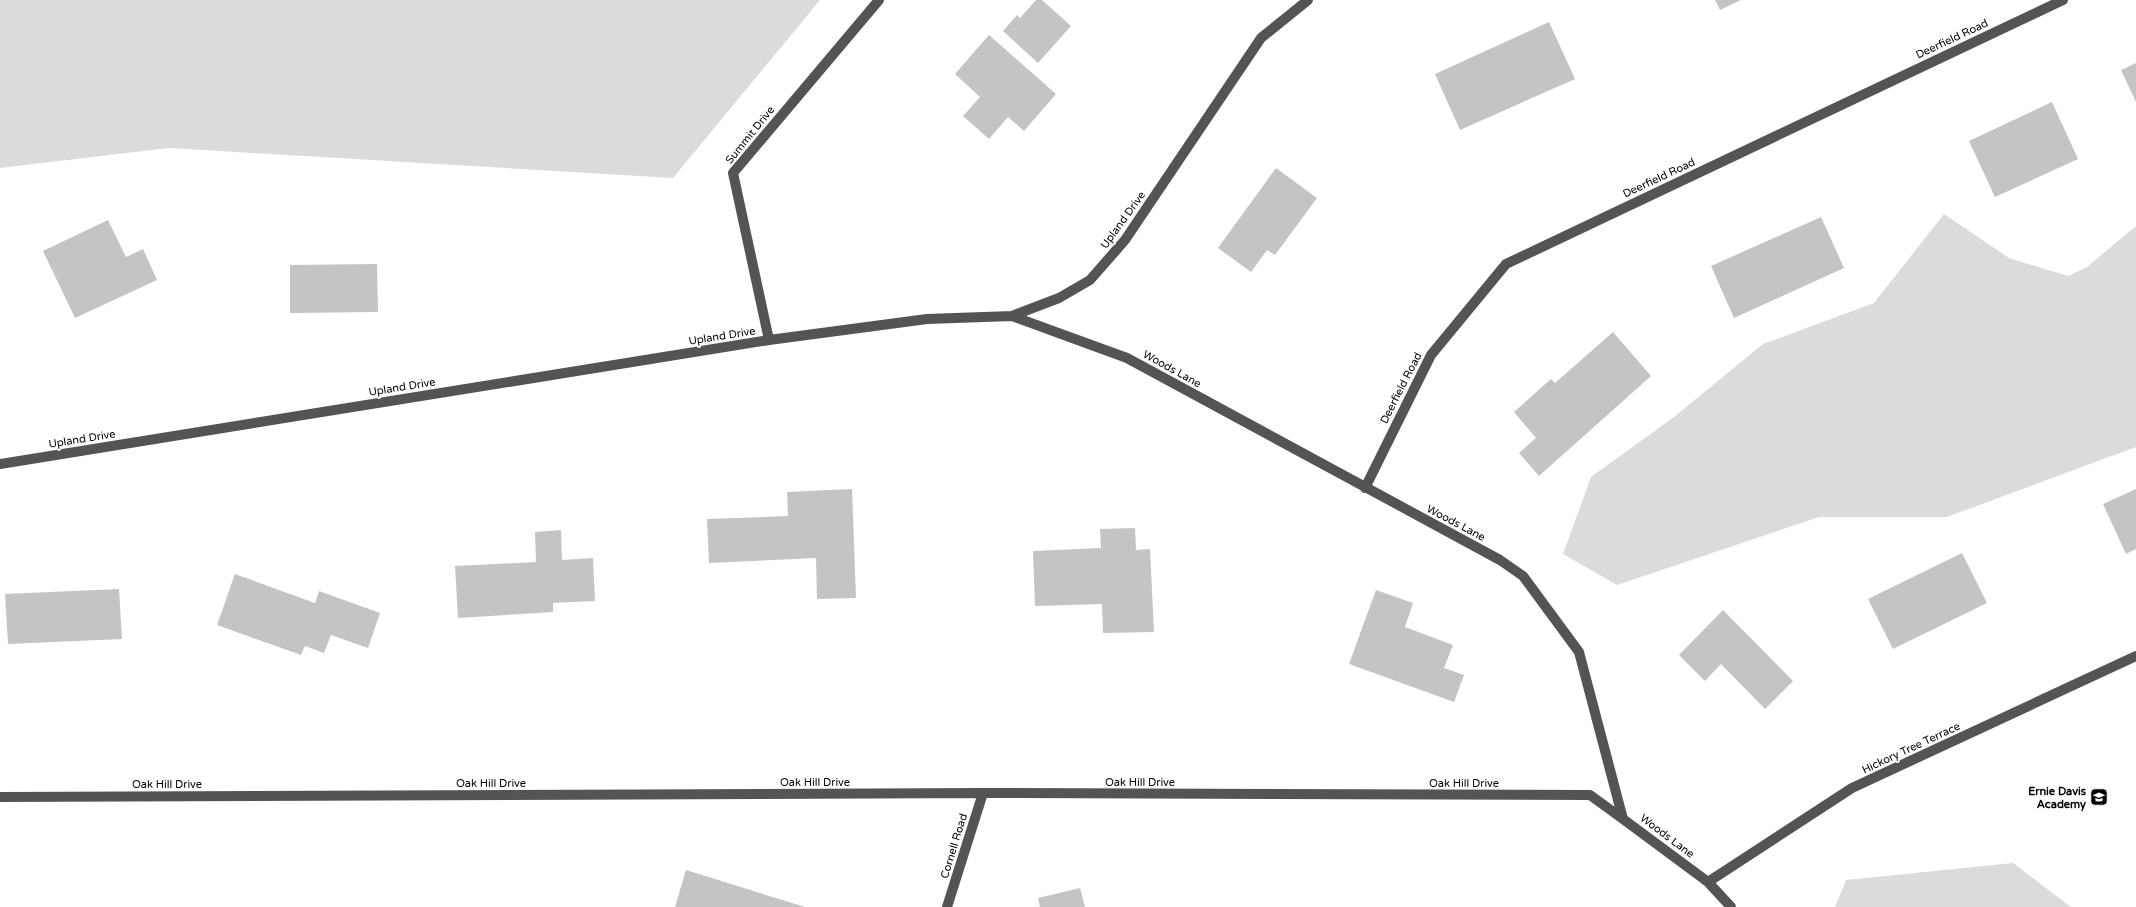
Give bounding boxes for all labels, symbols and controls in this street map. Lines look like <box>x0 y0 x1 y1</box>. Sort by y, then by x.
street label: Deerfield Road <box>1914 17 1990 61</box>
street label: Summit Drive <box>723 104 777 166</box>
street label: Deerfield Road <box>1621 156 1697 200</box>
street label: Upland Drive <box>1098 189 1148 251</box>
street label: Upland Drive <box>688 324 756 348</box>
street label: Woods Lane <box>1141 348 1203 390</box>
street label: Deerfield Road <box>1377 350 1425 426</box>
street label: Upland Drive <box>368 375 436 399</box>
street label: Upland Drive <box>48 427 116 451</box>
street label: Woods Lane <box>1424 502 1488 544</box>
street label: Hickory Tree Terrace <box>1860 720 1962 776</box>
street label: Oak Hill Drive <box>780 776 850 789</box>
street label: Oak Hill Drive <box>1105 776 1175 789</box>
street label: Oak Hill Drive <box>456 777 526 790</box>
street label: Oak Hill Drive <box>1429 777 1499 790</box>
street label: Oak Hill Drive <box>132 778 202 791</box>
place label: Ernie Davis Academy <box>2028 785 2087 812</box>
school or university icon: Ernie Davis Academy <box>2089 787 2109 807</box>
street label: Woods Lane <box>1637 811 1697 861</box>
street label: Cornell Road <box>938 812 970 880</box>

